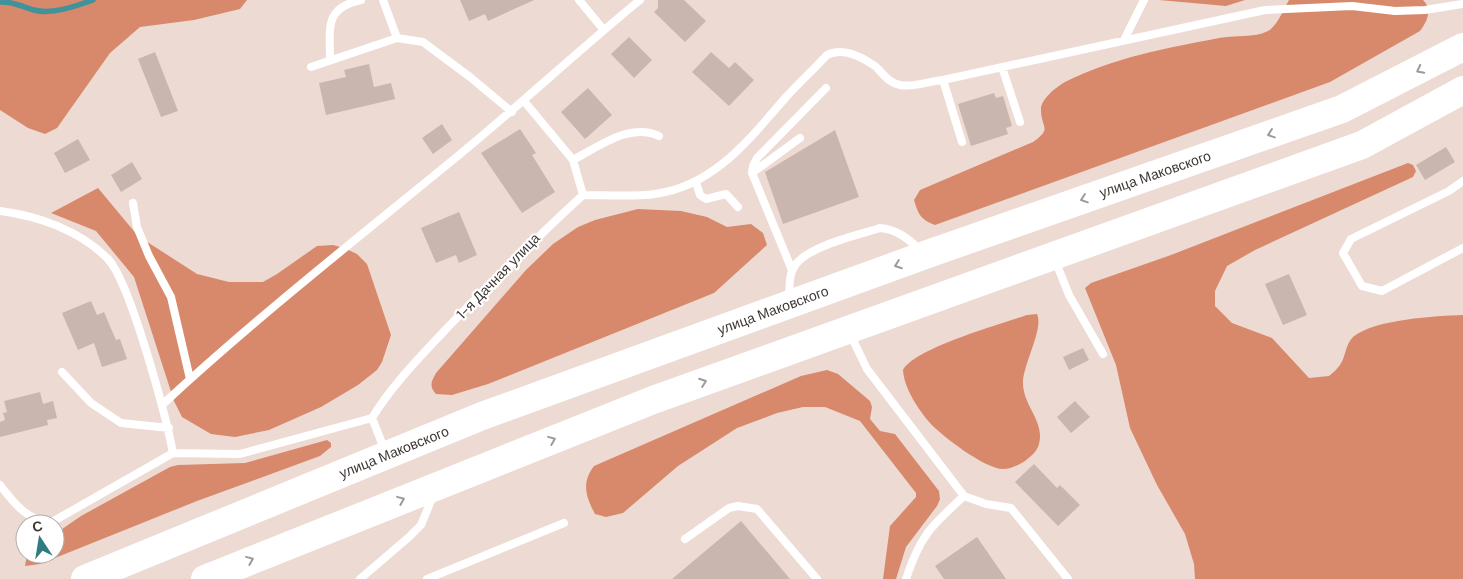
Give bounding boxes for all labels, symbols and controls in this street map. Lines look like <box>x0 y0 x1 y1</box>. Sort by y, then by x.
one-way arrow <box>1416 64 1425 74</box>
one-way arrow <box>1267 128 1276 138</box>
street label: улица Маковского <box>1097 146 1213 202</box>
one-way arrow <box>1081 193 1089 203</box>
street label: 1-я Дачная улица <box>452 229 544 323</box>
one-way arrow <box>894 259 903 269</box>
street label: улица Маковского <box>715 281 831 338</box>
one-way arrow <box>699 378 707 388</box>
street label: улица Маковского <box>336 422 452 482</box>
one-way arrow <box>547 436 556 446</box>
one-way arrow <box>396 496 405 506</box>
north arrow <box>15 514 65 564</box>
text: С <box>30 516 44 536</box>
one-way arrow <box>245 556 254 567</box>

